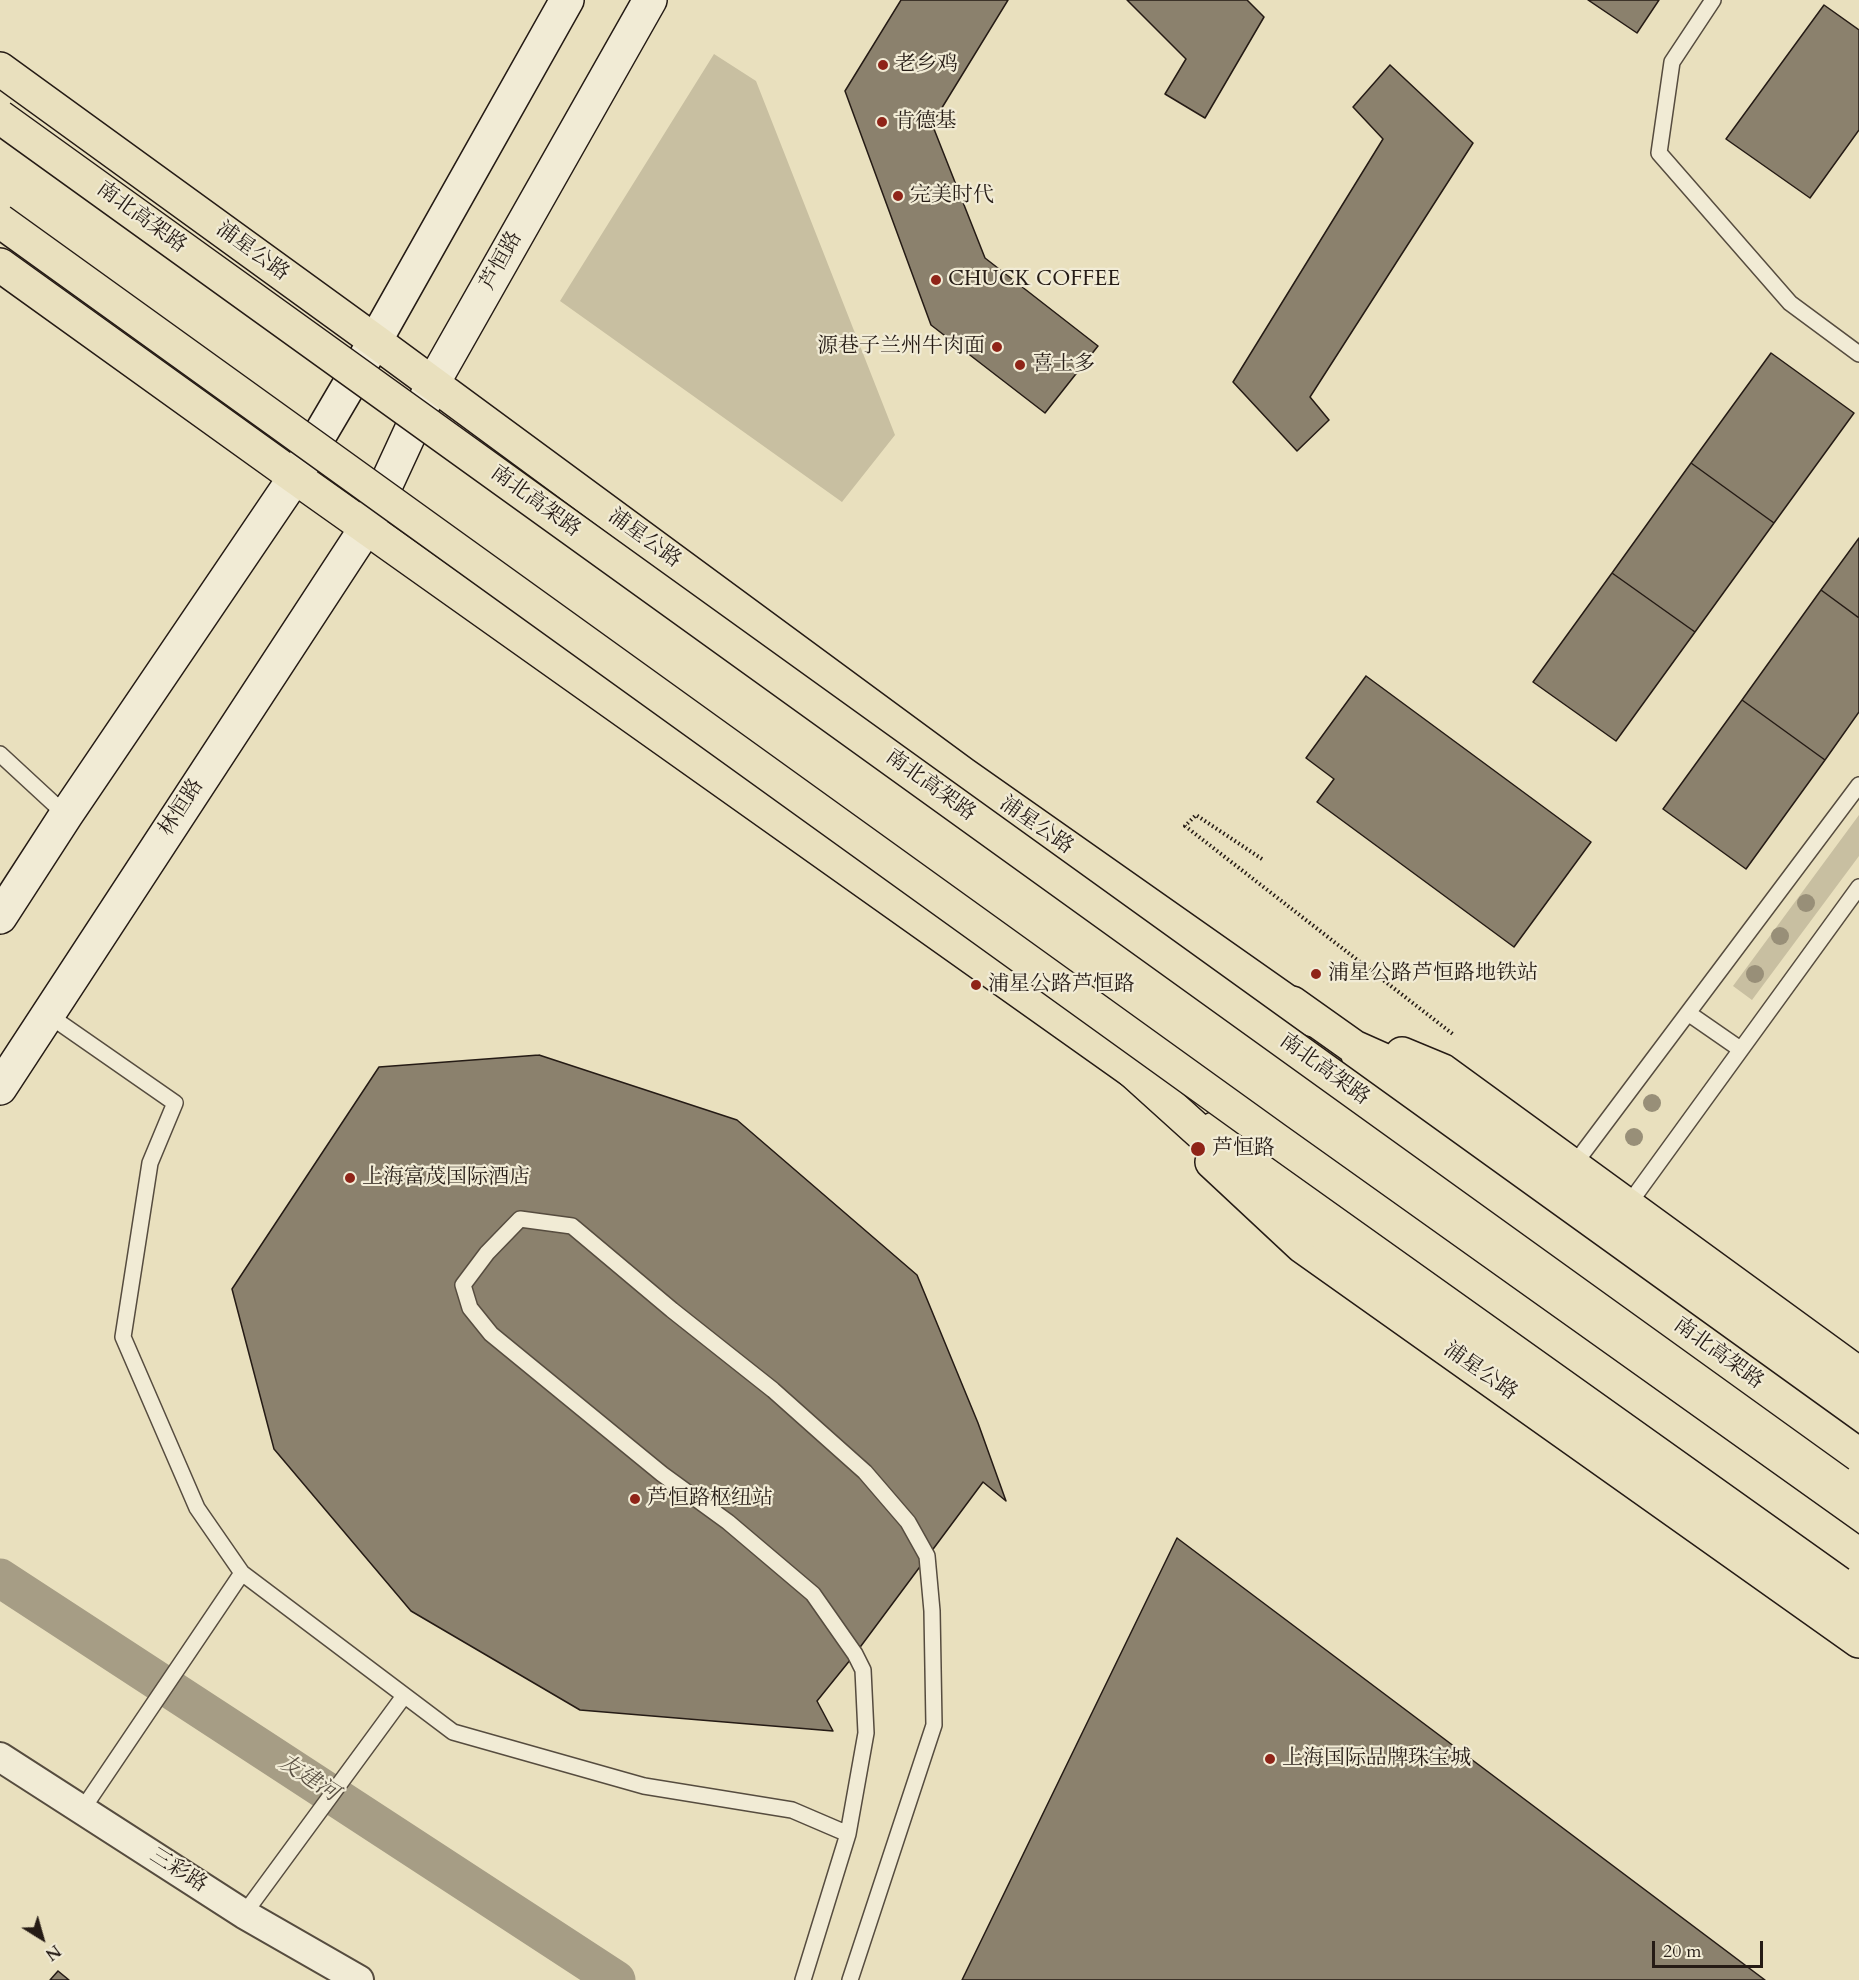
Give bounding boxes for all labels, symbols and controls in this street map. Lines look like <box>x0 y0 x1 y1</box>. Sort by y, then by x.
place label: 老乡鸡 <box>895 52 958 78</box>
marker: 老乡鸡 <box>876 58 890 72</box>
place label: 肯德基 <box>894 109 957 135</box>
marker: 肯德基 <box>875 115 889 129</box>
street label: 南北高架路 <box>91 177 191 259</box>
place label: 完美时代 <box>910 183 994 209</box>
marker: 完美时代 <box>891 189 905 203</box>
street label: 浦星公路 <box>211 217 293 287</box>
street label: 芦恒路 <box>476 227 528 295</box>
place label: CHUCK COFFEE <box>948 267 1120 293</box>
marker: CHUCK COFFEE <box>929 273 943 287</box>
place label: 源巷子兰州牛肉面 <box>817 334 985 360</box>
marker: 源巷子兰州牛肉面 <box>990 340 1004 354</box>
place label: 喜士多 <box>1032 352 1095 378</box>
marker: 喜士多 <box>1013 358 1027 372</box>
street label: 南北高架路 <box>485 461 585 543</box>
street label: 浦星公路 <box>603 504 685 574</box>
street label: 南北高架路 <box>880 745 980 827</box>
street label: 林恒路 <box>154 775 210 841</box>
street label: 浦星公路 <box>994 792 1078 860</box>
place label: 浦星公路芦恒路地铁站 <box>1328 961 1538 987</box>
marker: 浦星公路芦恒路地铁站 <box>1309 967 1323 981</box>
place label: 浦星公路芦恒路 <box>988 972 1135 998</box>
marker: 浦星公路芦恒路 <box>969 978 983 992</box>
street label: 南北高架路 <box>1274 1029 1374 1111</box>
place label: 芦恒路 <box>1212 1136 1275 1162</box>
marker: 芦恒路 <box>1189 1140 1207 1158</box>
place label: 上海富茂国际酒店 <box>362 1165 530 1191</box>
marker: 上海富茂国际酒店 <box>343 1171 357 1185</box>
street label: 南北高架路 <box>1668 1313 1768 1395</box>
street label: 浦星公路 <box>1438 1338 1522 1406</box>
place label: 芦恒路枢纽站 <box>647 1486 773 1512</box>
marker: 芦恒路枢纽站 <box>628 1492 642 1506</box>
place label: 上海国际品牌珠宝城 <box>1282 1746 1471 1772</box>
water label: 友建河 <box>273 1750 343 1808</box>
marker: 上海国际品牌珠宝城 <box>1263 1752 1277 1766</box>
street label: 三彩路 <box>145 1844 211 1898</box>
north arrow <box>12 1908 72 1968</box>
scale bar <box>1655 1929 1766 1967</box>
text: N <box>41 1939 65 1965</box>
text: 20 m <box>1663 1939 1702 1964</box>

